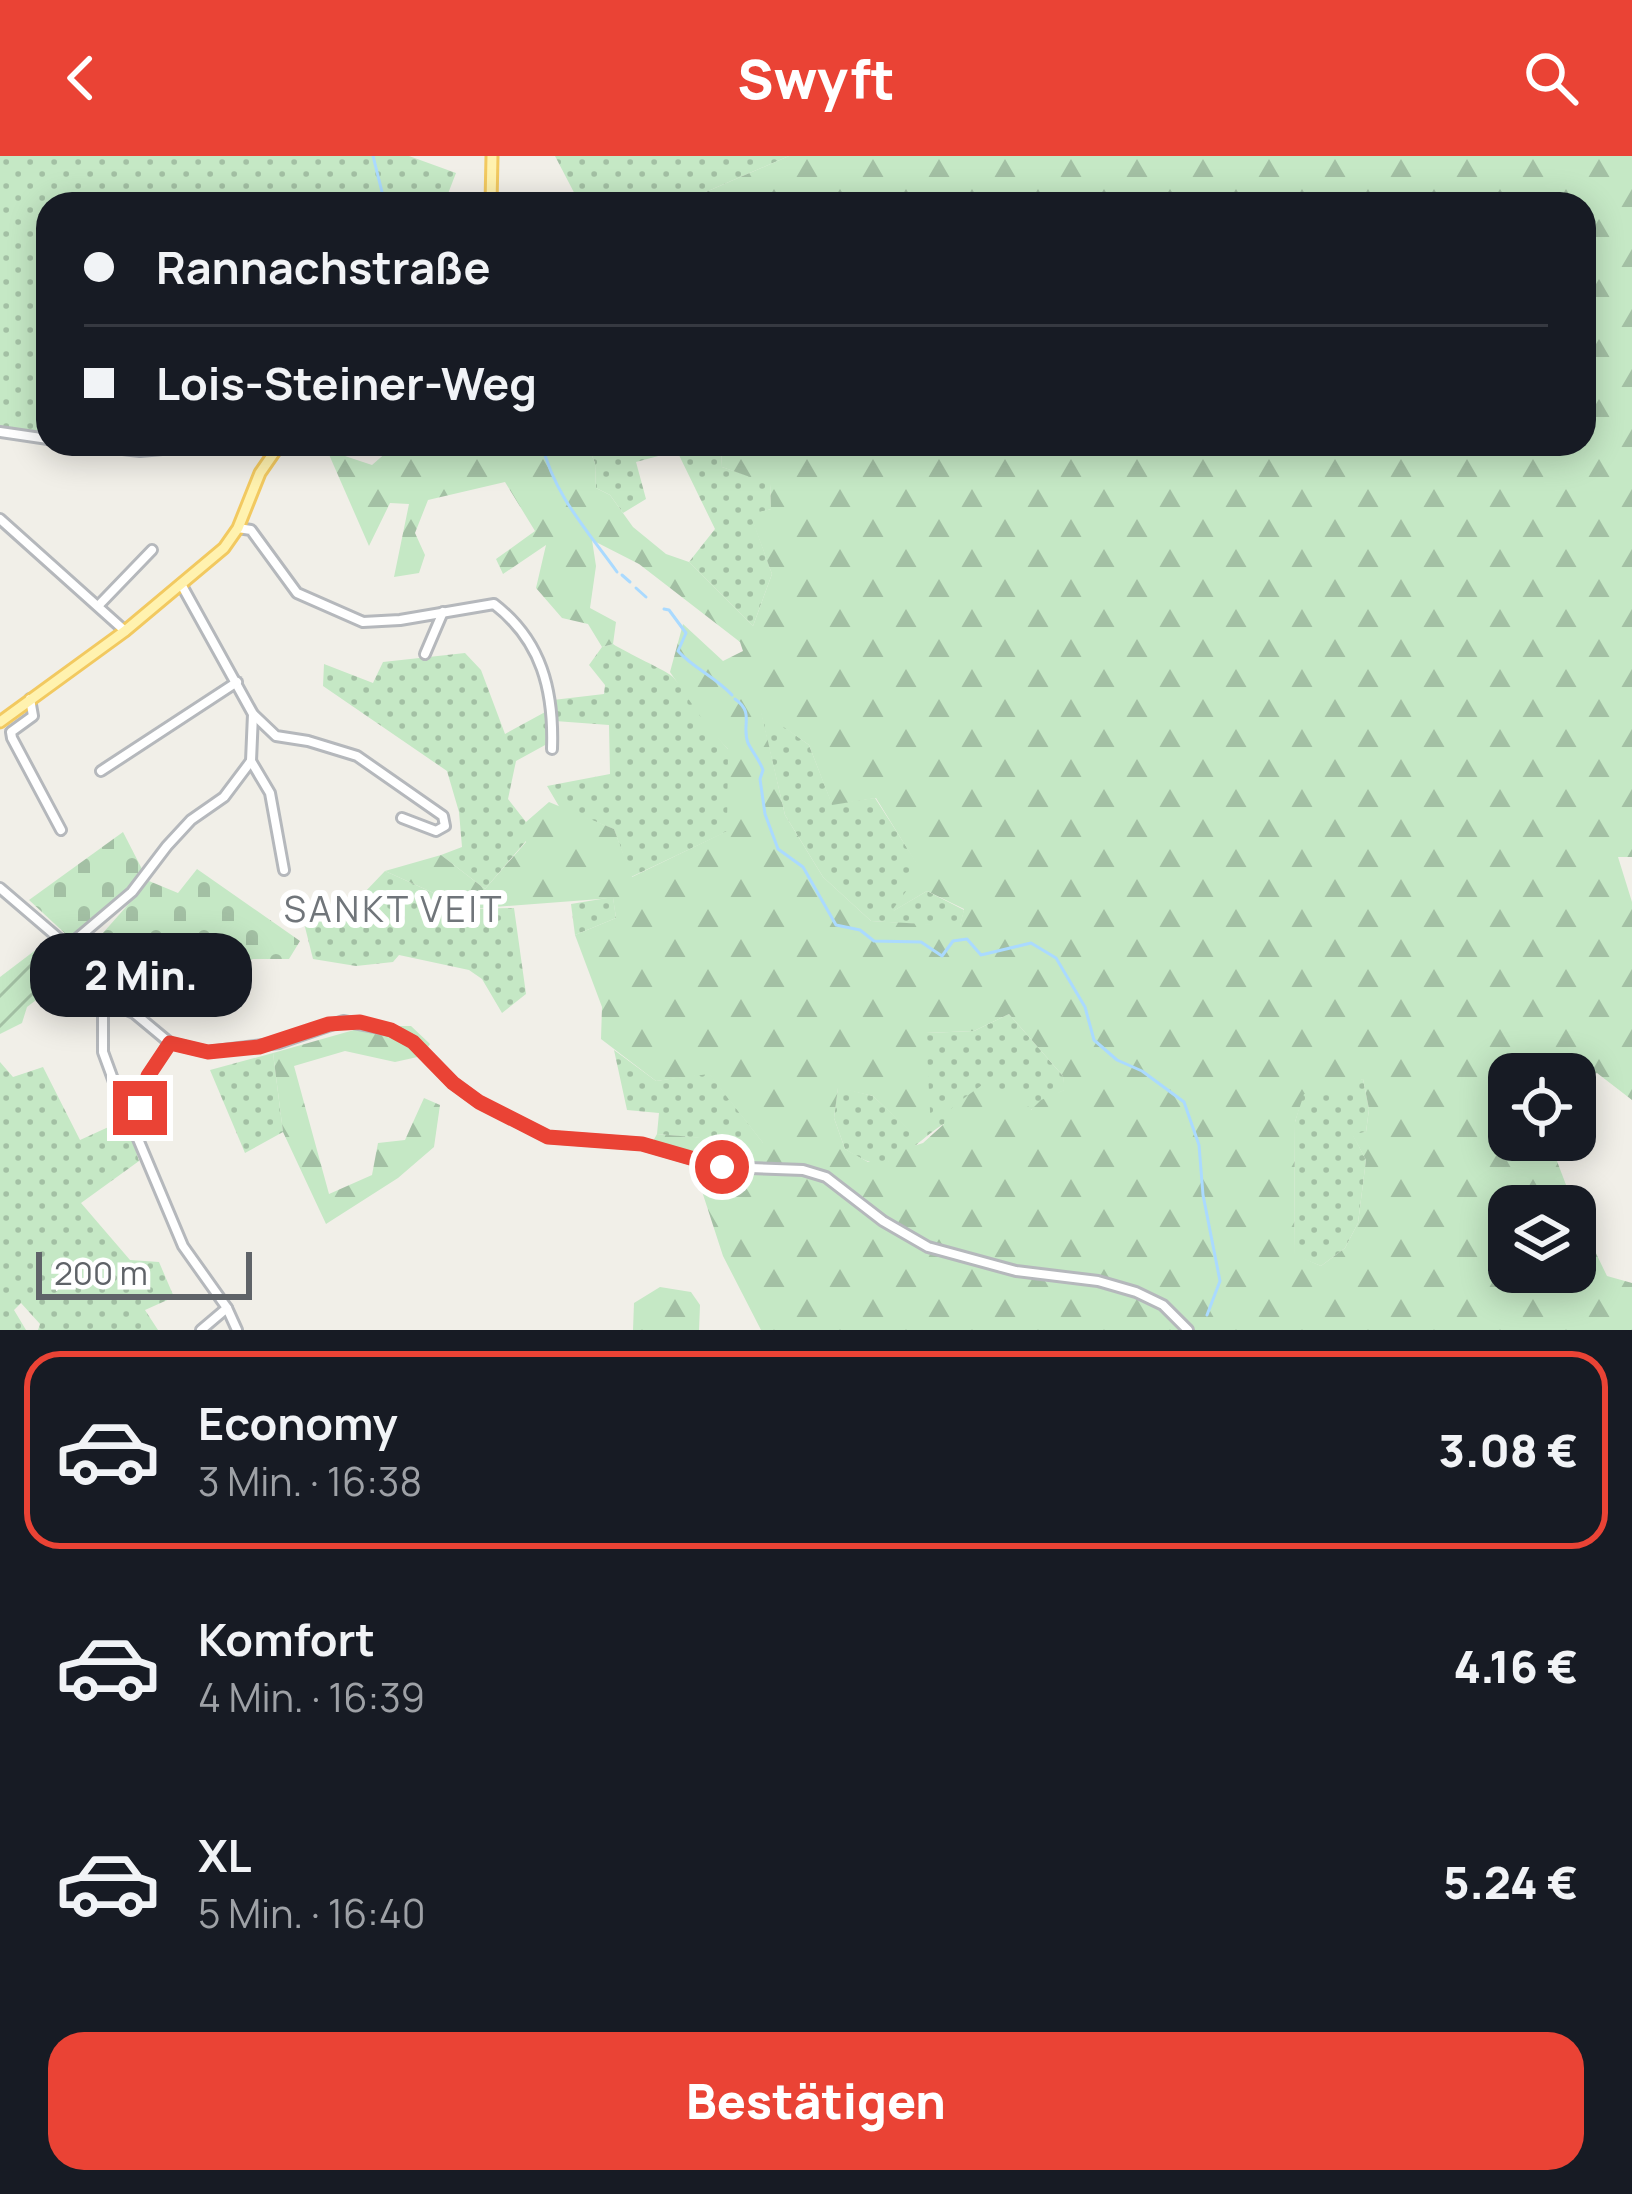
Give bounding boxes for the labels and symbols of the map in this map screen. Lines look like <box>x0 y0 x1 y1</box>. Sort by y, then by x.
district label: SANKT VEIT <box>284 884 504 933</box>
callout: 2 Min. <box>29 934 251 1018</box>
route end <box>113 1081 167 1135</box>
route start <box>695 1140 749 1194</box>
scale bar <box>36 1246 252 1299</box>

